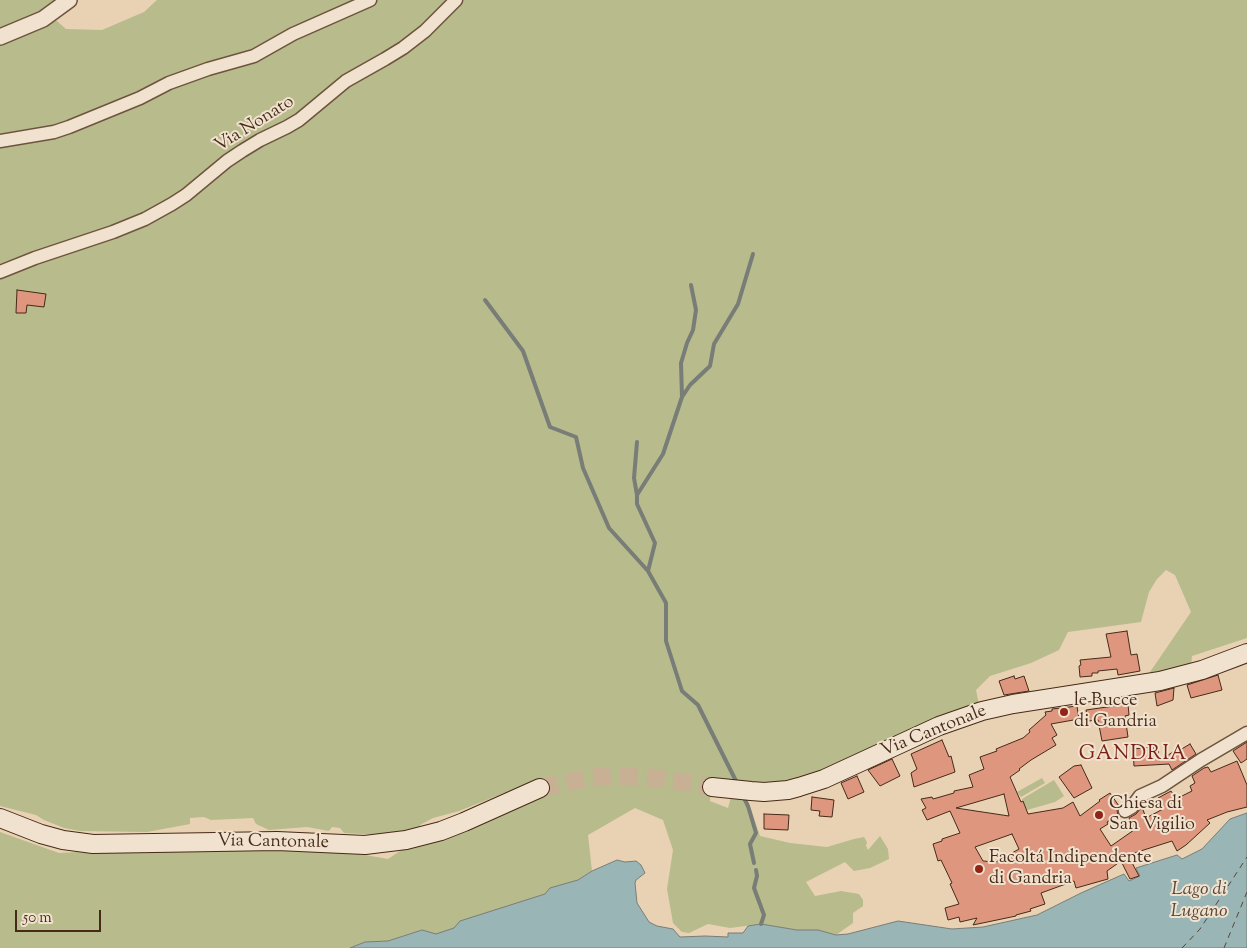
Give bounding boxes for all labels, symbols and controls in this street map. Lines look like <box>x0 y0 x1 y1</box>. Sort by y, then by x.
street label: Via Nonato <box>211 92 299 158</box>
place label: le Bucce di Gandria <box>1074 691 1157 734</box>
street label: Via Cantonale <box>878 701 990 763</box>
marker: le Bucce di Gandria <box>1058 706 1070 718</box>
district label: GANDRIA <box>1078 744 1188 768</box>
place label: Chiesa di San Vigilio <box>1109 794 1195 836</box>
marker: Chiesa di San Vigilio <box>1093 809 1105 821</box>
street label: Via Cantonale <box>217 831 329 855</box>
place label: Facoltá Indipendente di Gandria <box>989 848 1152 891</box>
marker: Facoltá Indipendente di Gandria <box>973 863 985 875</box>
water label: Lago di Lugano <box>1171 880 1227 924</box>
scale bar <box>18 900 104 932</box>
text: 50 m <box>23 908 52 929</box>

